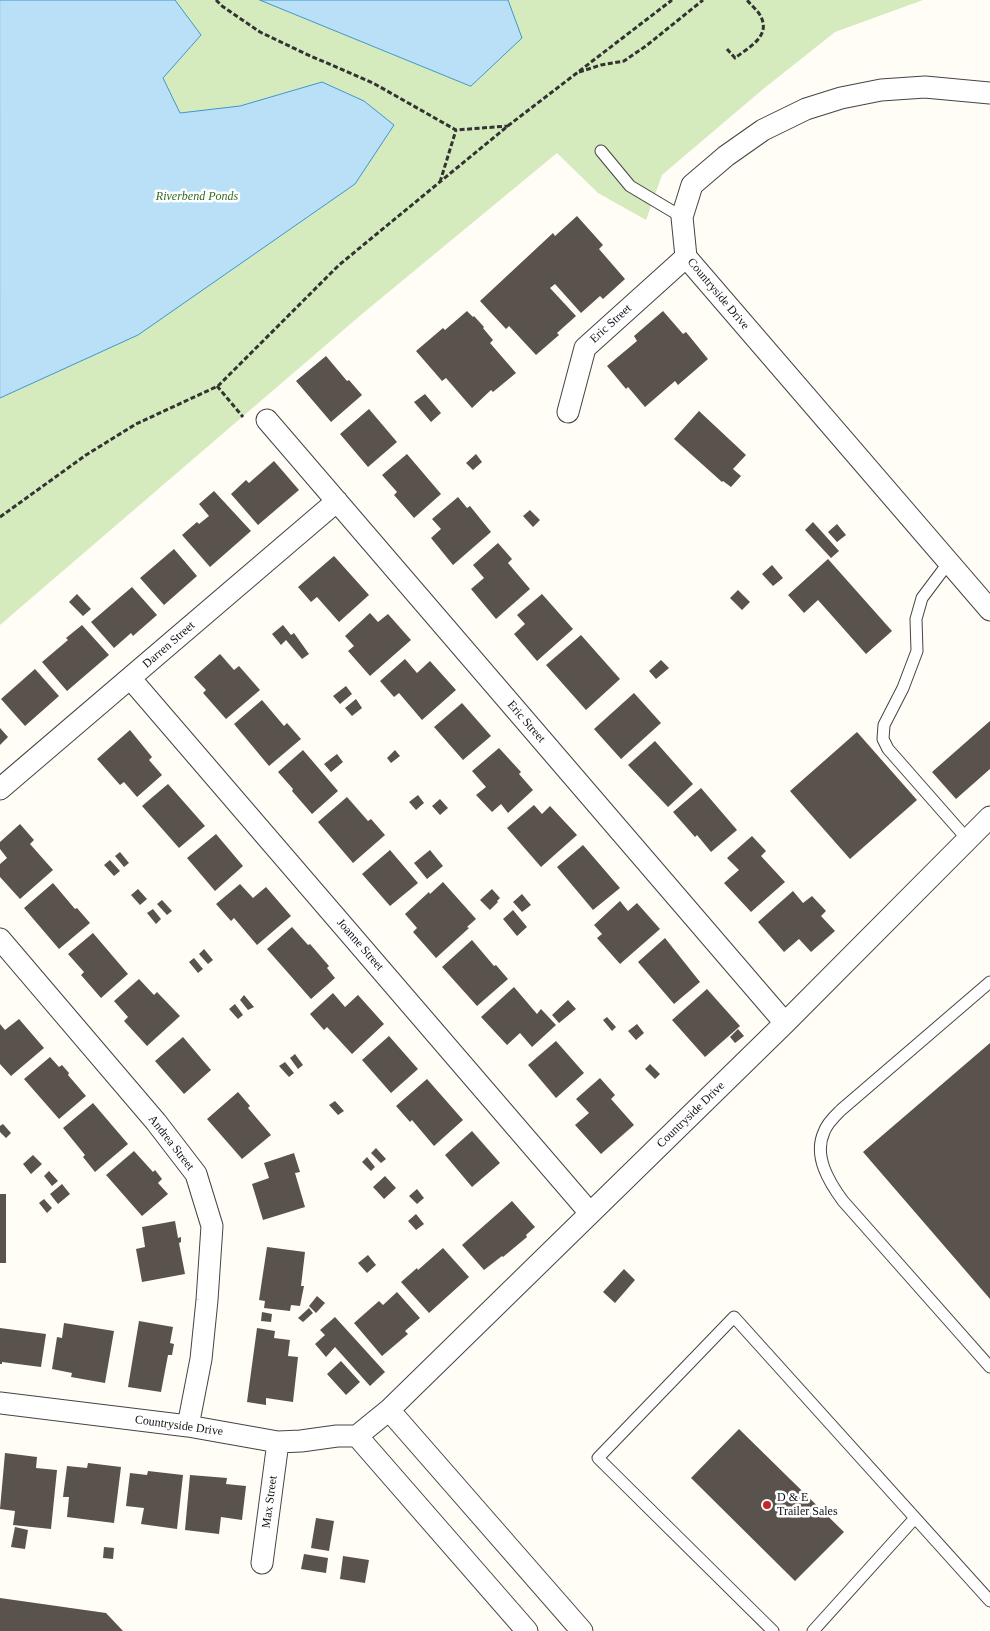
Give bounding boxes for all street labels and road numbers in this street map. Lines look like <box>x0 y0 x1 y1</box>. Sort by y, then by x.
street label: Countryside Drive <box>684 255 752 333</box>
street label: Eric Street <box>587 302 635 346</box>
street label: Darren Street <box>140 618 198 672</box>
street label: Eric Street <box>504 698 548 746</box>
street label: Joanne Street <box>333 916 387 974</box>
street label: Countryside Drive <box>654 1079 728 1151</box>
street label: Andrea Street <box>145 1112 197 1174</box>
street label: Countryside Drive <box>134 1413 224 1439</box>
street label: Max Street <box>259 1475 281 1529</box>

